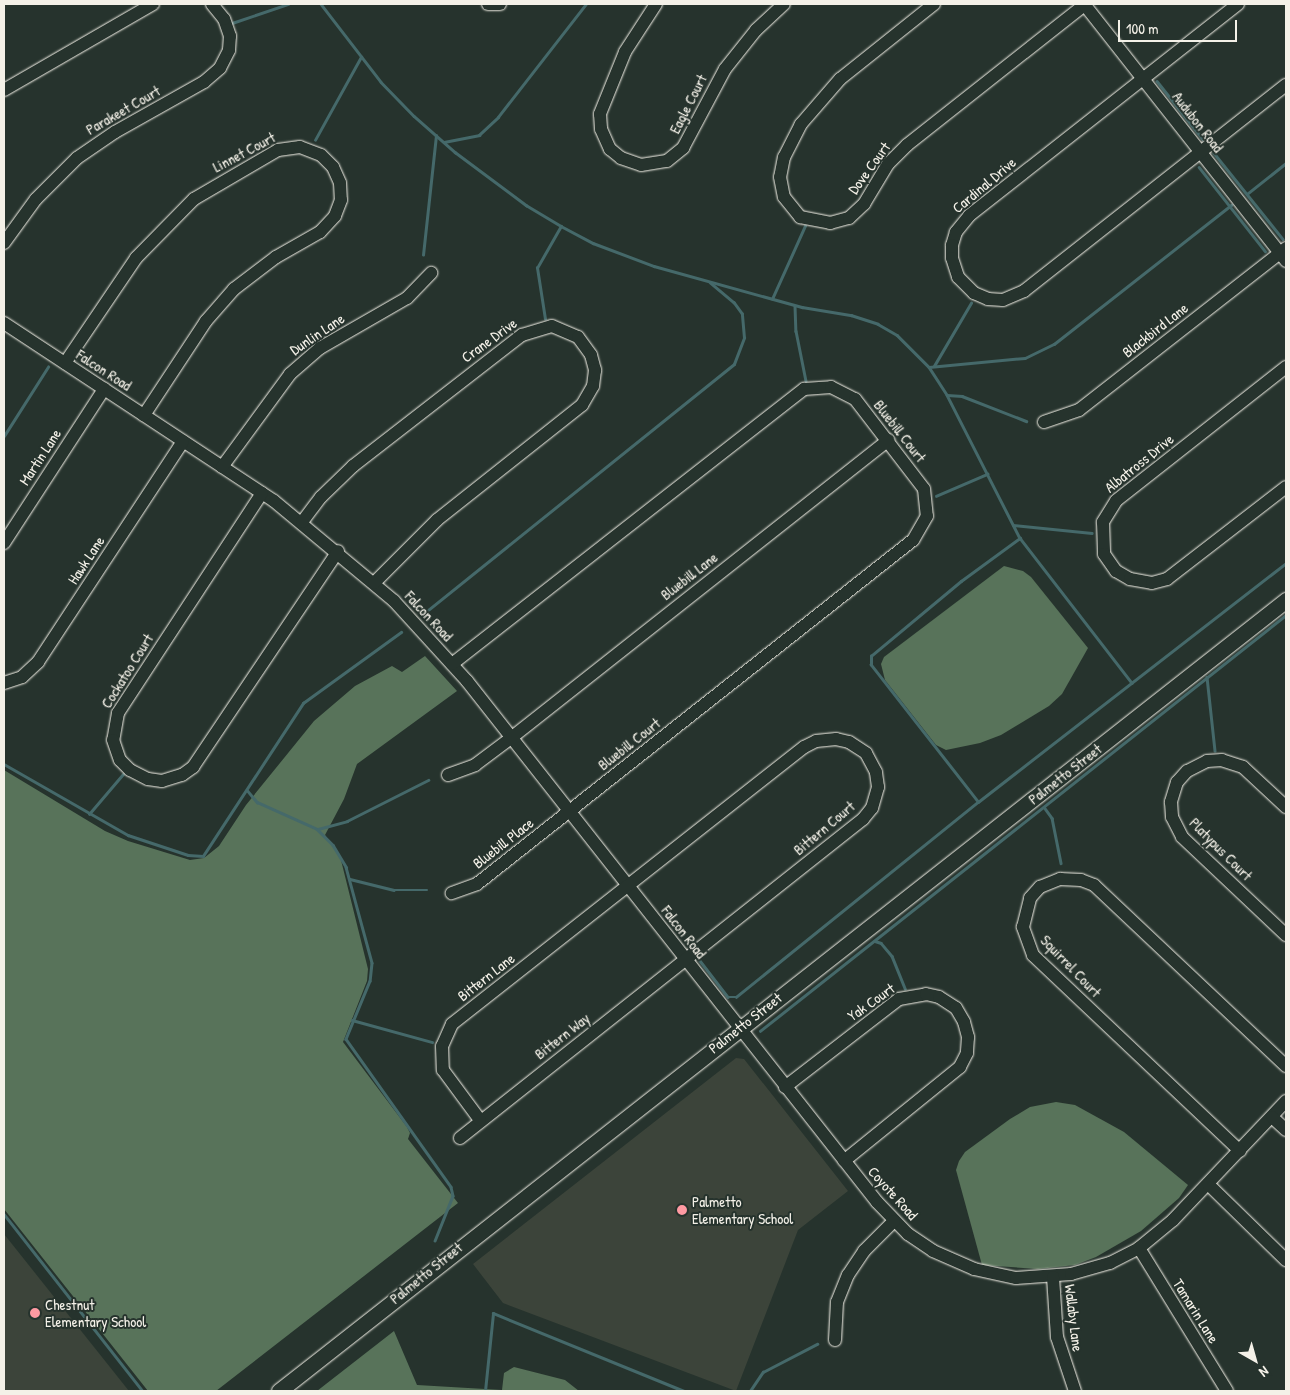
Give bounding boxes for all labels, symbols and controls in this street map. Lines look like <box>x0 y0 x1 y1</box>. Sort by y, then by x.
scale bar <box>1120 10 1239 42</box>
text: 100 m <box>1126 18 1159 39</box>
street label: Eagle Court <box>665 71 711 137</box>
street label: Parakeet Court <box>83 82 163 138</box>
street label: Audubon Road <box>1169 88 1227 156</box>
street label: Linnet Court <box>210 128 278 176</box>
street label: Dove Court <box>844 139 894 197</box>
street label: Cardinal Drive <box>949 153 1019 217</box>
street label: Blackbird Lane <box>1119 299 1191 361</box>
street label: Dunlin Lane <box>286 309 348 359</box>
street label: Crane Drive <box>458 314 520 366</box>
street label: Falcon Road <box>73 346 135 394</box>
street label: Bluebill Court <box>870 396 930 466</box>
street label: Martin Lane <box>15 425 65 489</box>
street label: Albatross Drive <box>1101 430 1177 496</box>
street label: Hawk Lane <box>64 533 108 587</box>
street label: Bluebill Lane <box>657 548 721 604</box>
street label: Falcon Road <box>401 587 457 645</box>
street label: Cockatoo Court <box>97 631 157 711</box>
street label: Bluebill Court <box>594 714 664 774</box>
street label: Palmetto Street <box>1025 740 1105 808</box>
street label: Bittern Court <box>790 797 858 859</box>
street label: Bluebill Place <box>469 814 537 872</box>
street label: Platypus Court <box>1186 814 1256 884</box>
street label: Falcon Road <box>658 902 710 962</box>
street label: Squirrel Court <box>1037 931 1105 1001</box>
street label: Bittern Lane <box>454 949 518 1005</box>
street label: Yak Court <box>844 979 898 1025</box>
street label: Palmetto Street <box>705 989 785 1057</box>
street label: Bittern Way <box>531 1009 593 1063</box>
street label: Coyote Road <box>864 1163 922 1223</box>
place label: Palmetto Elementary School <box>692 1192 793 1227</box>
marker: Palmetto Elementary School <box>676 1204 688 1216</box>
street label: Palmetto Street <box>386 1238 466 1308</box>
street label: Tamarin Lane <box>1169 1275 1223 1347</box>
street label: Wallaby Lane <box>1061 1283 1087 1353</box>
place label: Chestnut Elementary School <box>45 1295 146 1330</box>
marker: Chestnut Elementary School <box>29 1307 41 1319</box>
north arrow <box>1230 1335 1280 1385</box>
text: N <box>1256 1362 1273 1382</box>

